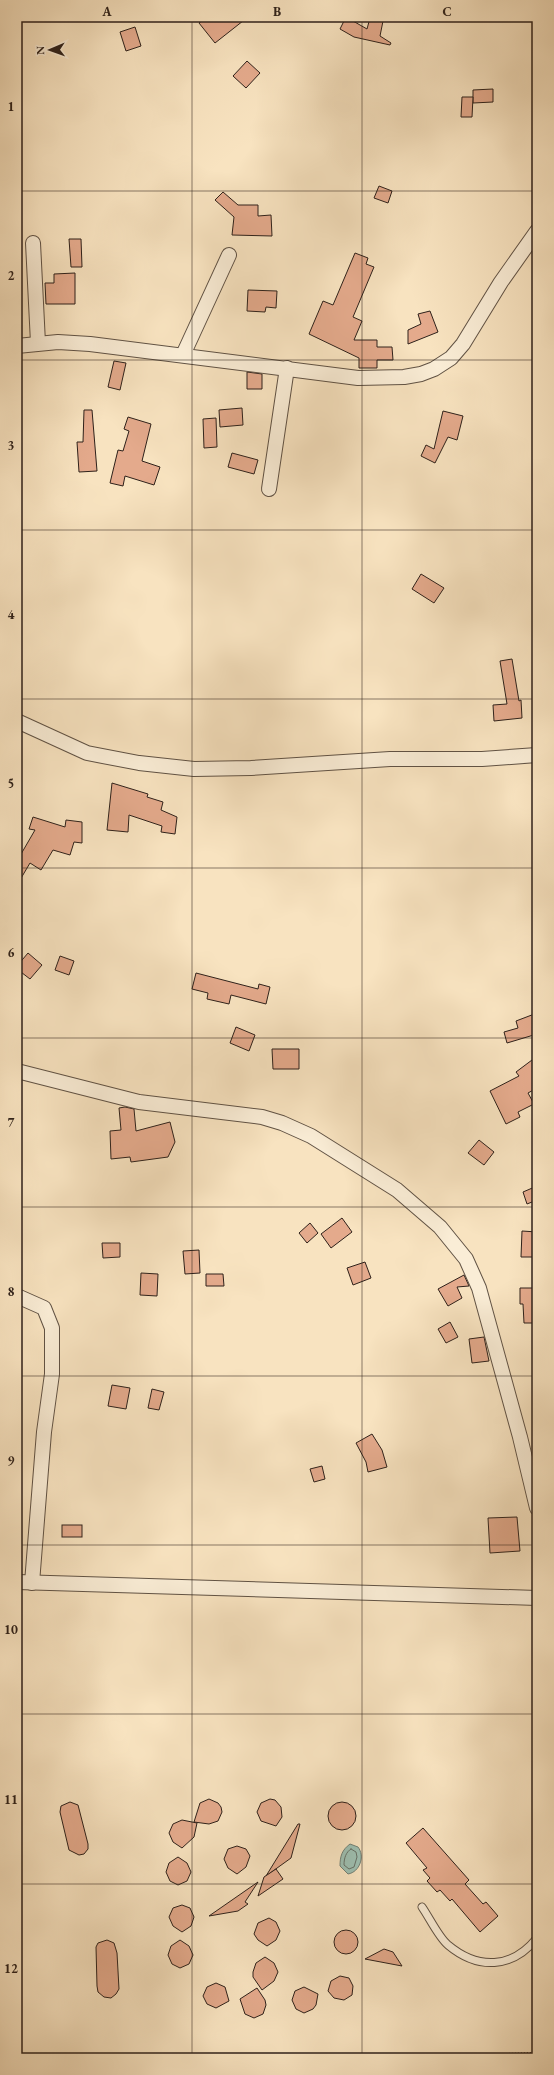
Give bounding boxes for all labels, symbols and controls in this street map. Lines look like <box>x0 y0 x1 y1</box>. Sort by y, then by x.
text: A <box>101 3 112 20</box>
text: B <box>273 3 281 20</box>
text: C <box>442 3 452 20</box>
north arrow <box>30 30 70 70</box>
text: N <box>33 46 47 55</box>
text: 1 <box>8 98 15 115</box>
text: 2 <box>8 267 15 284</box>
text: 3 <box>8 437 15 454</box>
text: 4 <box>8 606 15 623</box>
text: 5 <box>8 775 14 792</box>
text: 6 <box>8 944 15 961</box>
text: 7 <box>8 1114 15 1131</box>
text: 8 <box>8 1283 15 1300</box>
text: 9 <box>8 1452 15 1469</box>
text: 10 <box>4 1621 18 1638</box>
text: 11 <box>4 1791 18 1808</box>
text: 12 <box>4 1960 18 1977</box>

